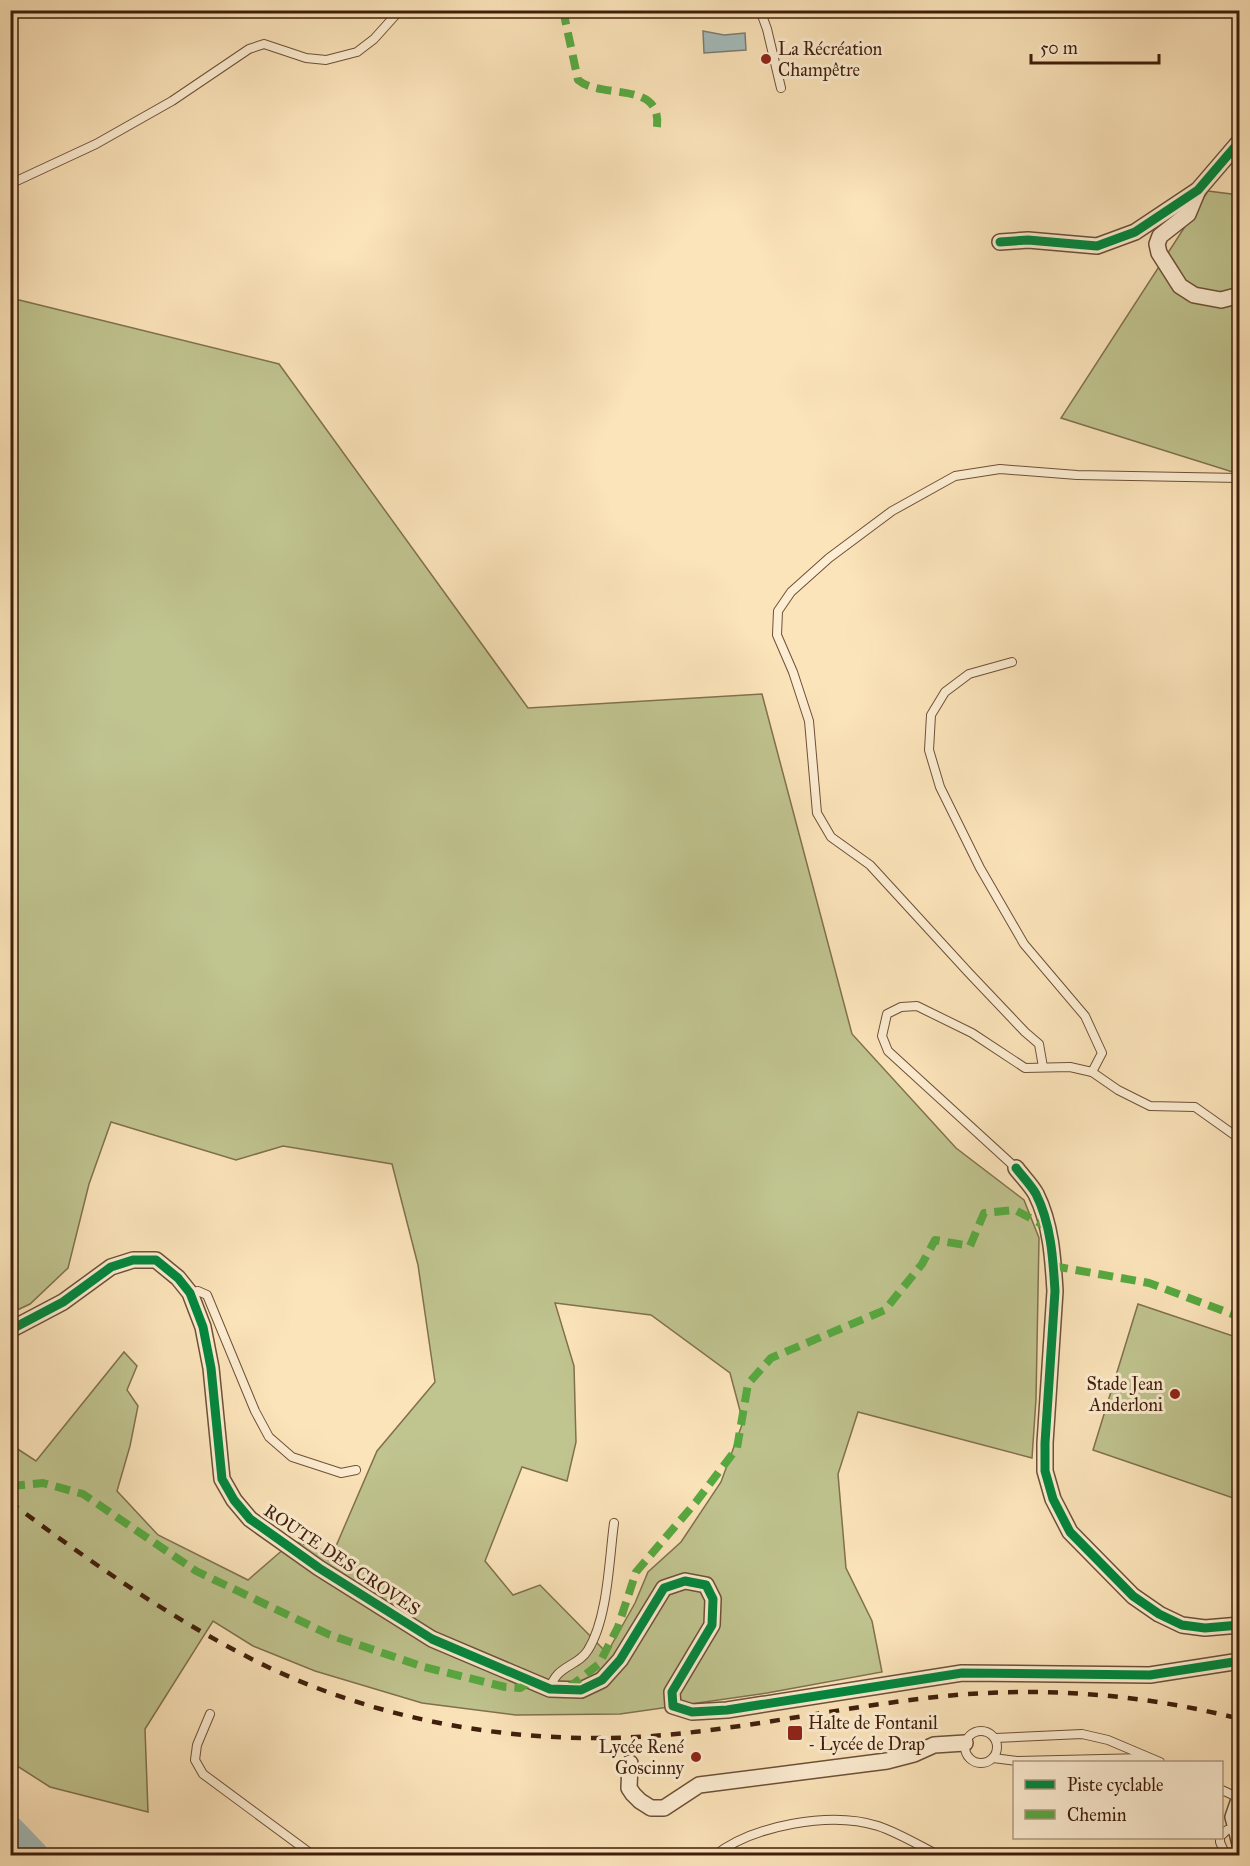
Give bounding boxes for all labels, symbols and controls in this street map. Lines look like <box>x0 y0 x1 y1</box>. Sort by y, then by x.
scale bar <box>1031 27 1158 65</box>
text: 50 m <box>1040 37 1078 59</box>
place label: La Récréation Champêtre <box>778 38 883 81</box>
marker: La Récréation Champêtre <box>759 52 773 66</box>
place label: Stade Jean Anderloni <box>1086 1373 1163 1416</box>
marker: Stade Jean Anderloni <box>1168 1387 1182 1401</box>
street label: ROUTE DES CROVES <box>260 1499 424 1621</box>
place label: Halte de Fontanil - Lycée de Drap <box>808 1712 938 1755</box>
marker: Halte de Fontanil - Lycée de Drap <box>786 1724 804 1742</box>
place label: Lycée René Goscinny <box>599 1736 685 1779</box>
marker: Lycée René Goscinny <box>689 1750 703 1764</box>
legend <box>1013 1761 1223 1839</box>
text: Piste cyclable <box>1067 1774 1164 1796</box>
text: Chemin <box>1067 1804 1127 1826</box>

